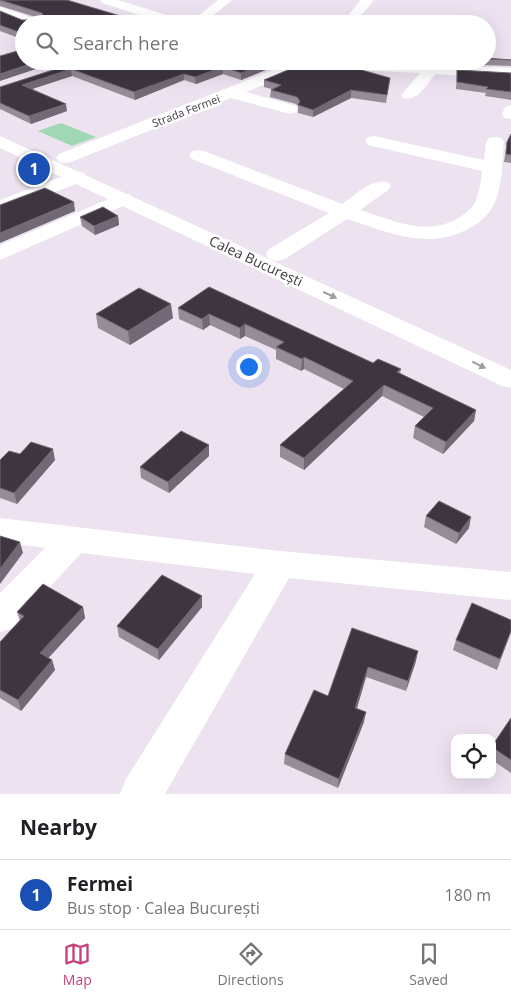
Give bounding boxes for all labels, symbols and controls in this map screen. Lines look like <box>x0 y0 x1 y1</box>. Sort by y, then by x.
search box <box>15 15 496 70</box>
icon: search <box>33 29 61 57</box>
text: Search here <box>73 30 179 56</box>
street label: Strada Fermei <box>150 91 222 130</box>
pin: 1 <box>18 150 50 188</box>
street label: Calea București <box>206 231 306 291</box>
one-way arrow <box>323 291 337 299</box>
your location <box>236 354 262 380</box>
one-way arrow <box>472 361 486 369</box>
map controls <box>451 734 496 779</box>
button: locate <box>451 734 496 779</box>
text: Nearby <box>20 813 97 841</box>
text: Fermei <box>67 871 133 897</box>
text: 1 <box>31 884 41 906</box>
text: 180 m <box>445 884 491 906</box>
text: Bus stop · Calea București <box>67 897 260 919</box>
tab: Map <box>63 940 92 989</box>
tab: Directions <box>217 940 284 989</box>
tab: Saved <box>409 940 448 989</box>

